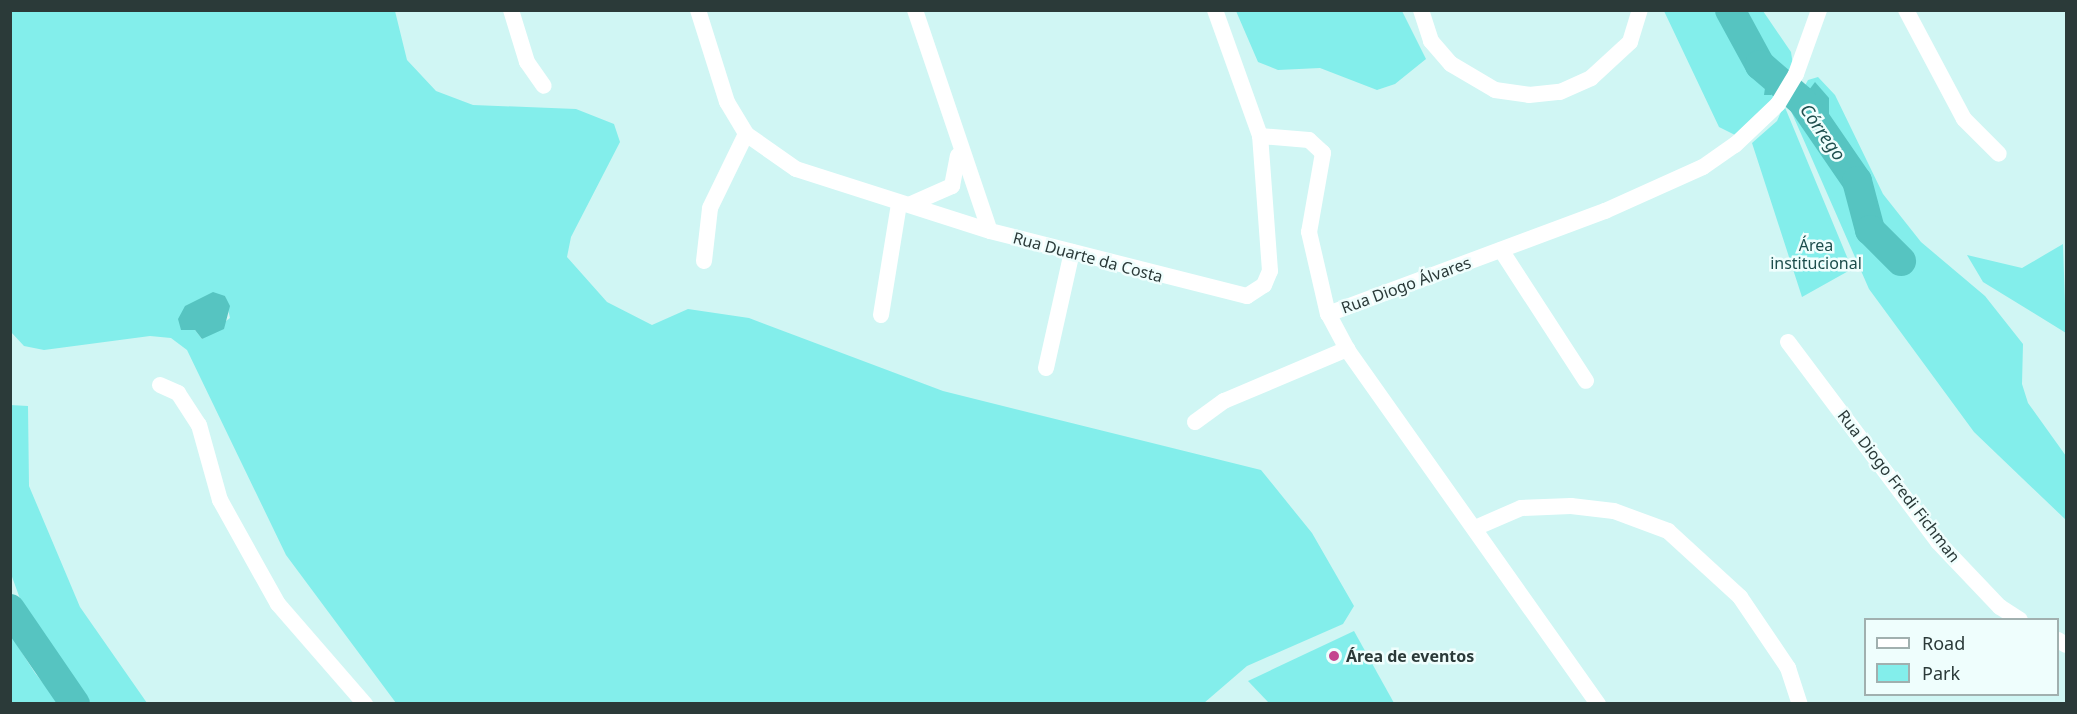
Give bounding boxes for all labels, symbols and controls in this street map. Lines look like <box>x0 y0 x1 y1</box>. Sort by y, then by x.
water label: Córrego <box>1796 100 1850 164</box>
street label: Rua Duarte da Costa <box>1011 228 1165 286</box>
park label: Área institucional <box>1770 235 1862 273</box>
street label: Rua Diogo Álvares <box>1339 253 1473 317</box>
street label: Rua Diogo Fredi Fichman <box>1834 406 1964 566</box>
legend <box>1864 618 2059 696</box>
text: Road <box>1922 631 1965 655</box>
place label: Área de eventos <box>1346 646 1474 666</box>
marker: Área de eventos <box>1327 649 1341 663</box>
text: Park <box>1922 661 1960 685</box>

